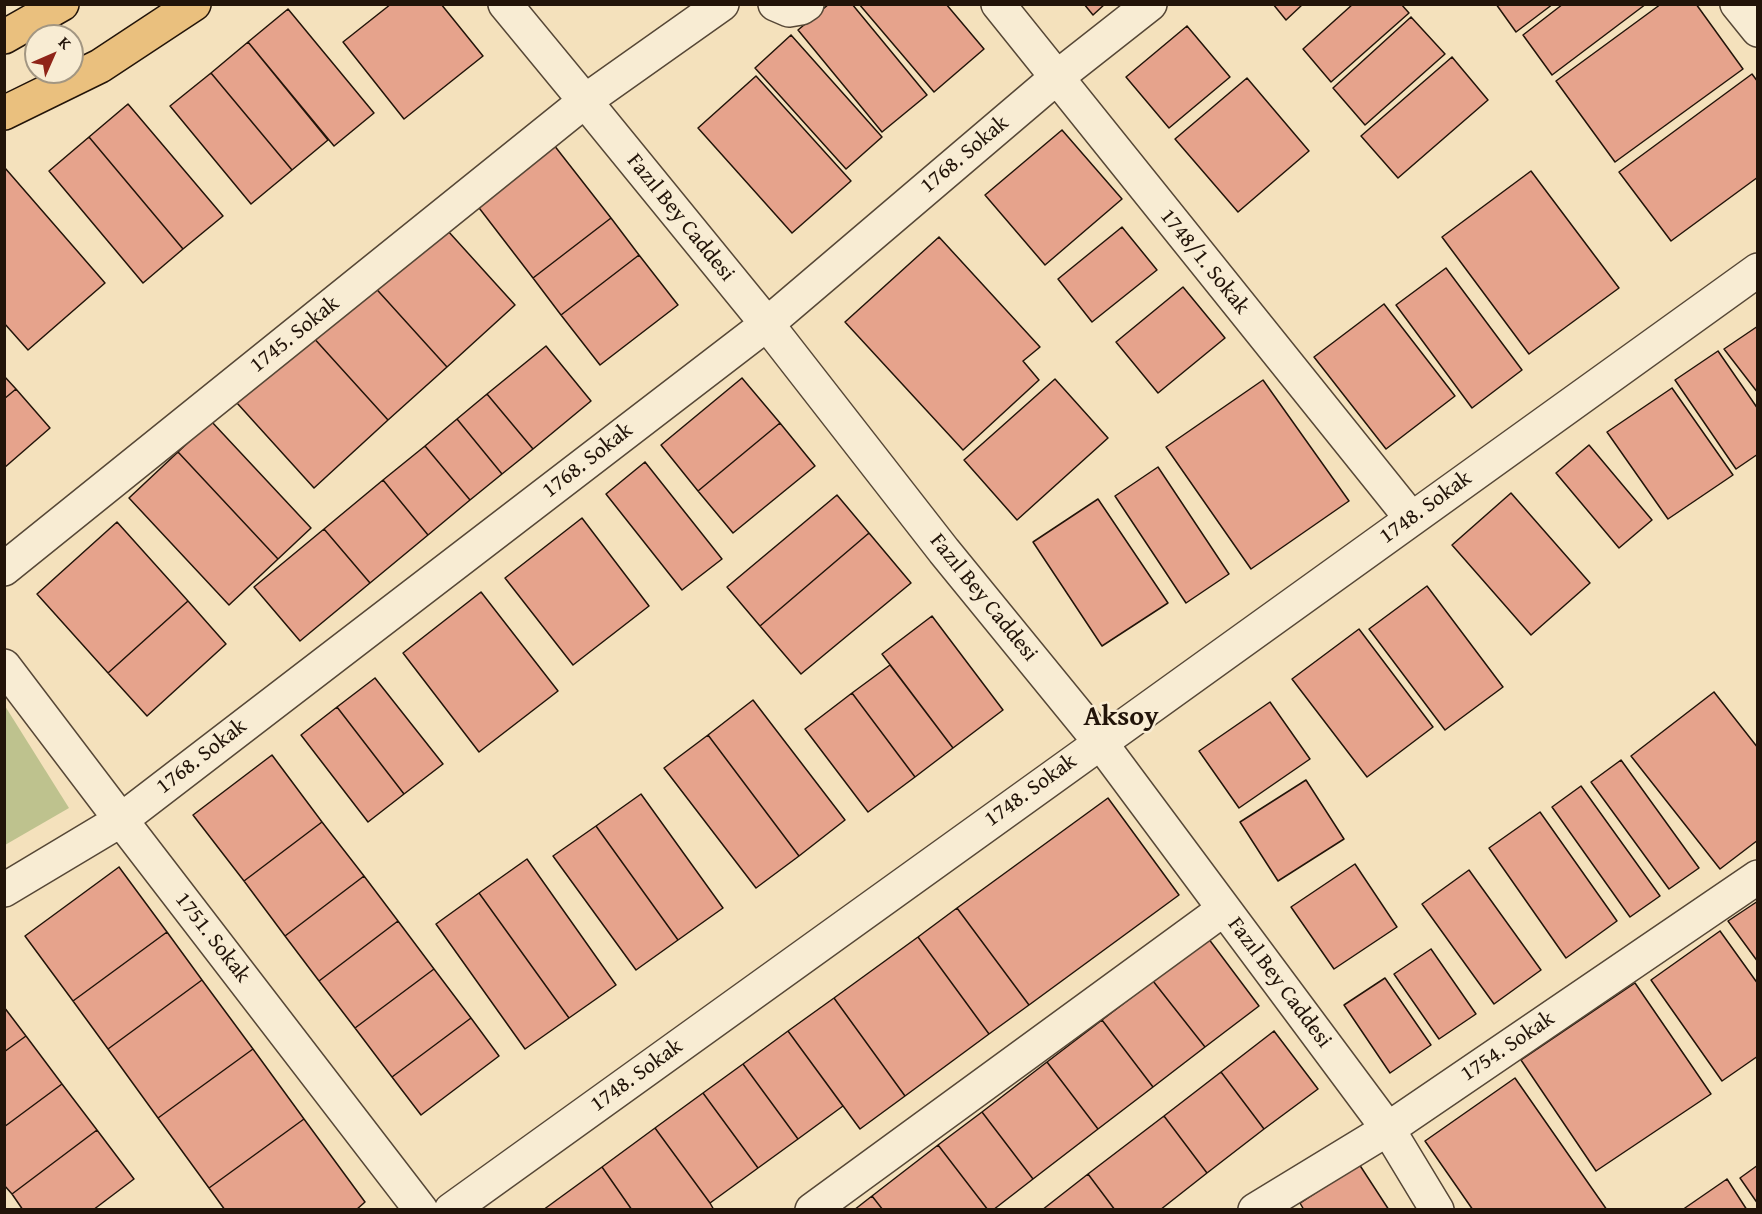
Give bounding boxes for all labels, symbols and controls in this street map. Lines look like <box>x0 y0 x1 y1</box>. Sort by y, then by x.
north arrow <box>24 24 84 84</box>
text: K <box>53 31 77 55</box>
street label: 1768. Sokak <box>915 110 1015 200</box>
street label: Fazıl Bey Caddesi <box>620 149 740 287</box>
street label: 1748/1. Sokak <box>1153 204 1255 320</box>
street label: 1745. Sokak <box>245 291 345 379</box>
street label: 1768. Sokak <box>538 418 638 504</box>
street label: 1748. Sokak <box>1375 466 1477 550</box>
street label: Fazıl Bey Caddesi <box>923 529 1043 667</box>
district label: Aksoy <box>1083 701 1159 735</box>
street label: 1768. Sokak <box>152 714 252 800</box>
street label: 1748. Sokak <box>980 749 1082 833</box>
street label: 1751. Sokak <box>169 888 255 988</box>
street label: Fazıl Bey Caddesi <box>1221 912 1337 1054</box>
street label: 1754. Sokak <box>1456 1006 1560 1088</box>
street label: 1748. Sokak <box>586 1034 688 1118</box>

